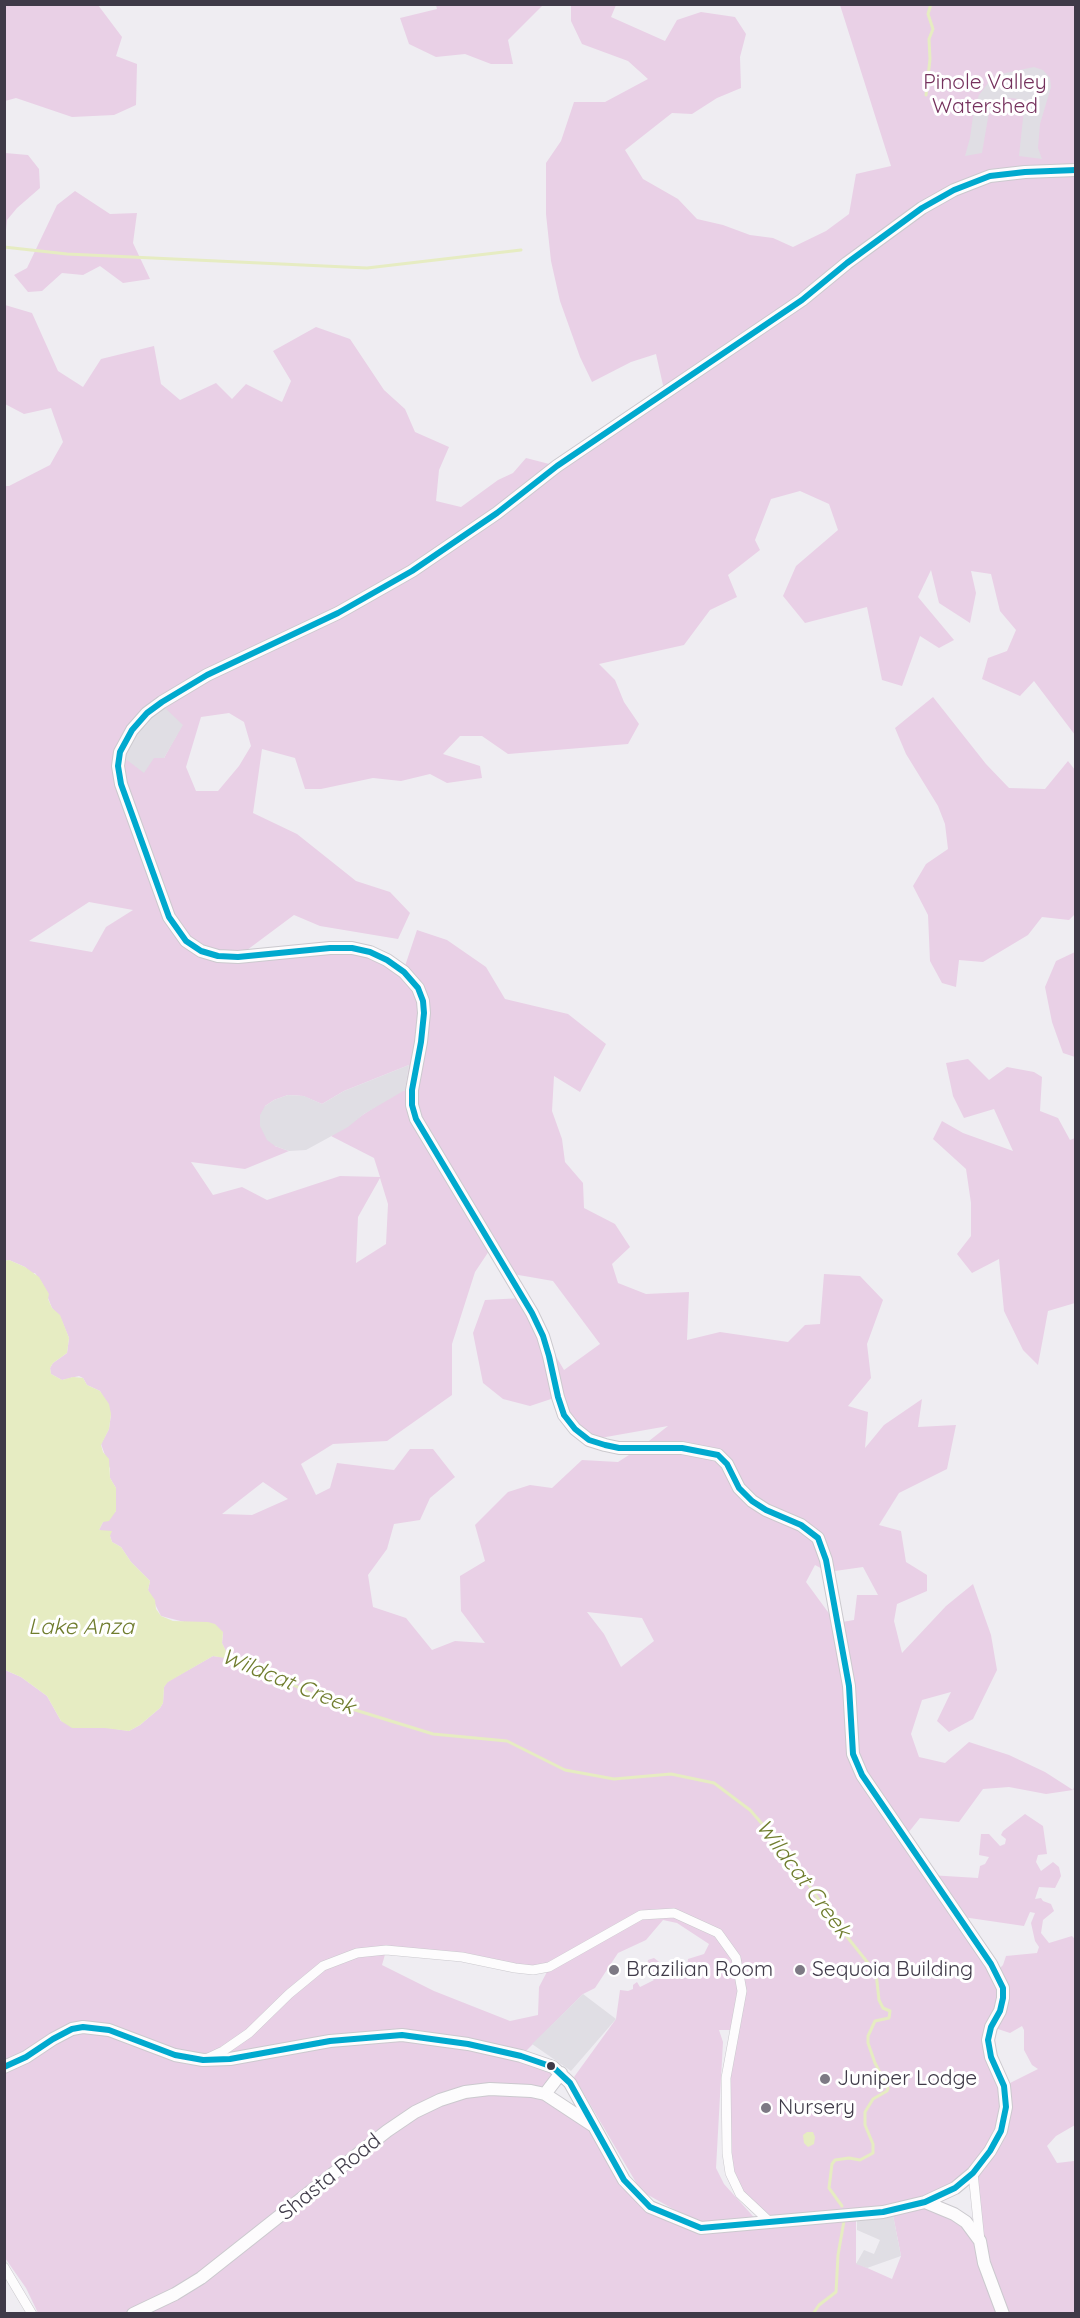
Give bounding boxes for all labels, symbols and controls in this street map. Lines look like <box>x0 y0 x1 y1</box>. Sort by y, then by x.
park label: Pinole Valley Watershed <box>923 70 1047 120</box>
water label: Lake Anza <box>28 1614 134 1640</box>
water label: Wildcat Creek <box>218 1643 358 1721</box>
water label: Wildcat Creek <box>750 1815 856 1943</box>
place label: Brazilian Room <box>626 1957 773 1983</box>
place label: Sequoia Building <box>812 1957 973 1983</box>
marker: Brazilian Room <box>607 1963 621 1977</box>
marker: Sequoia Building <box>793 1963 807 1977</box>
unlabelled marker <box>545 2060 557 2072</box>
place label: Juniper Lodge <box>837 2066 977 2092</box>
marker: Juniper Lodge <box>818 2072 832 2086</box>
place label: Nursery <box>778 2095 855 2121</box>
marker: Nursery <box>759 2101 773 2115</box>
street label: Shasta Road <box>274 2128 386 2226</box>

